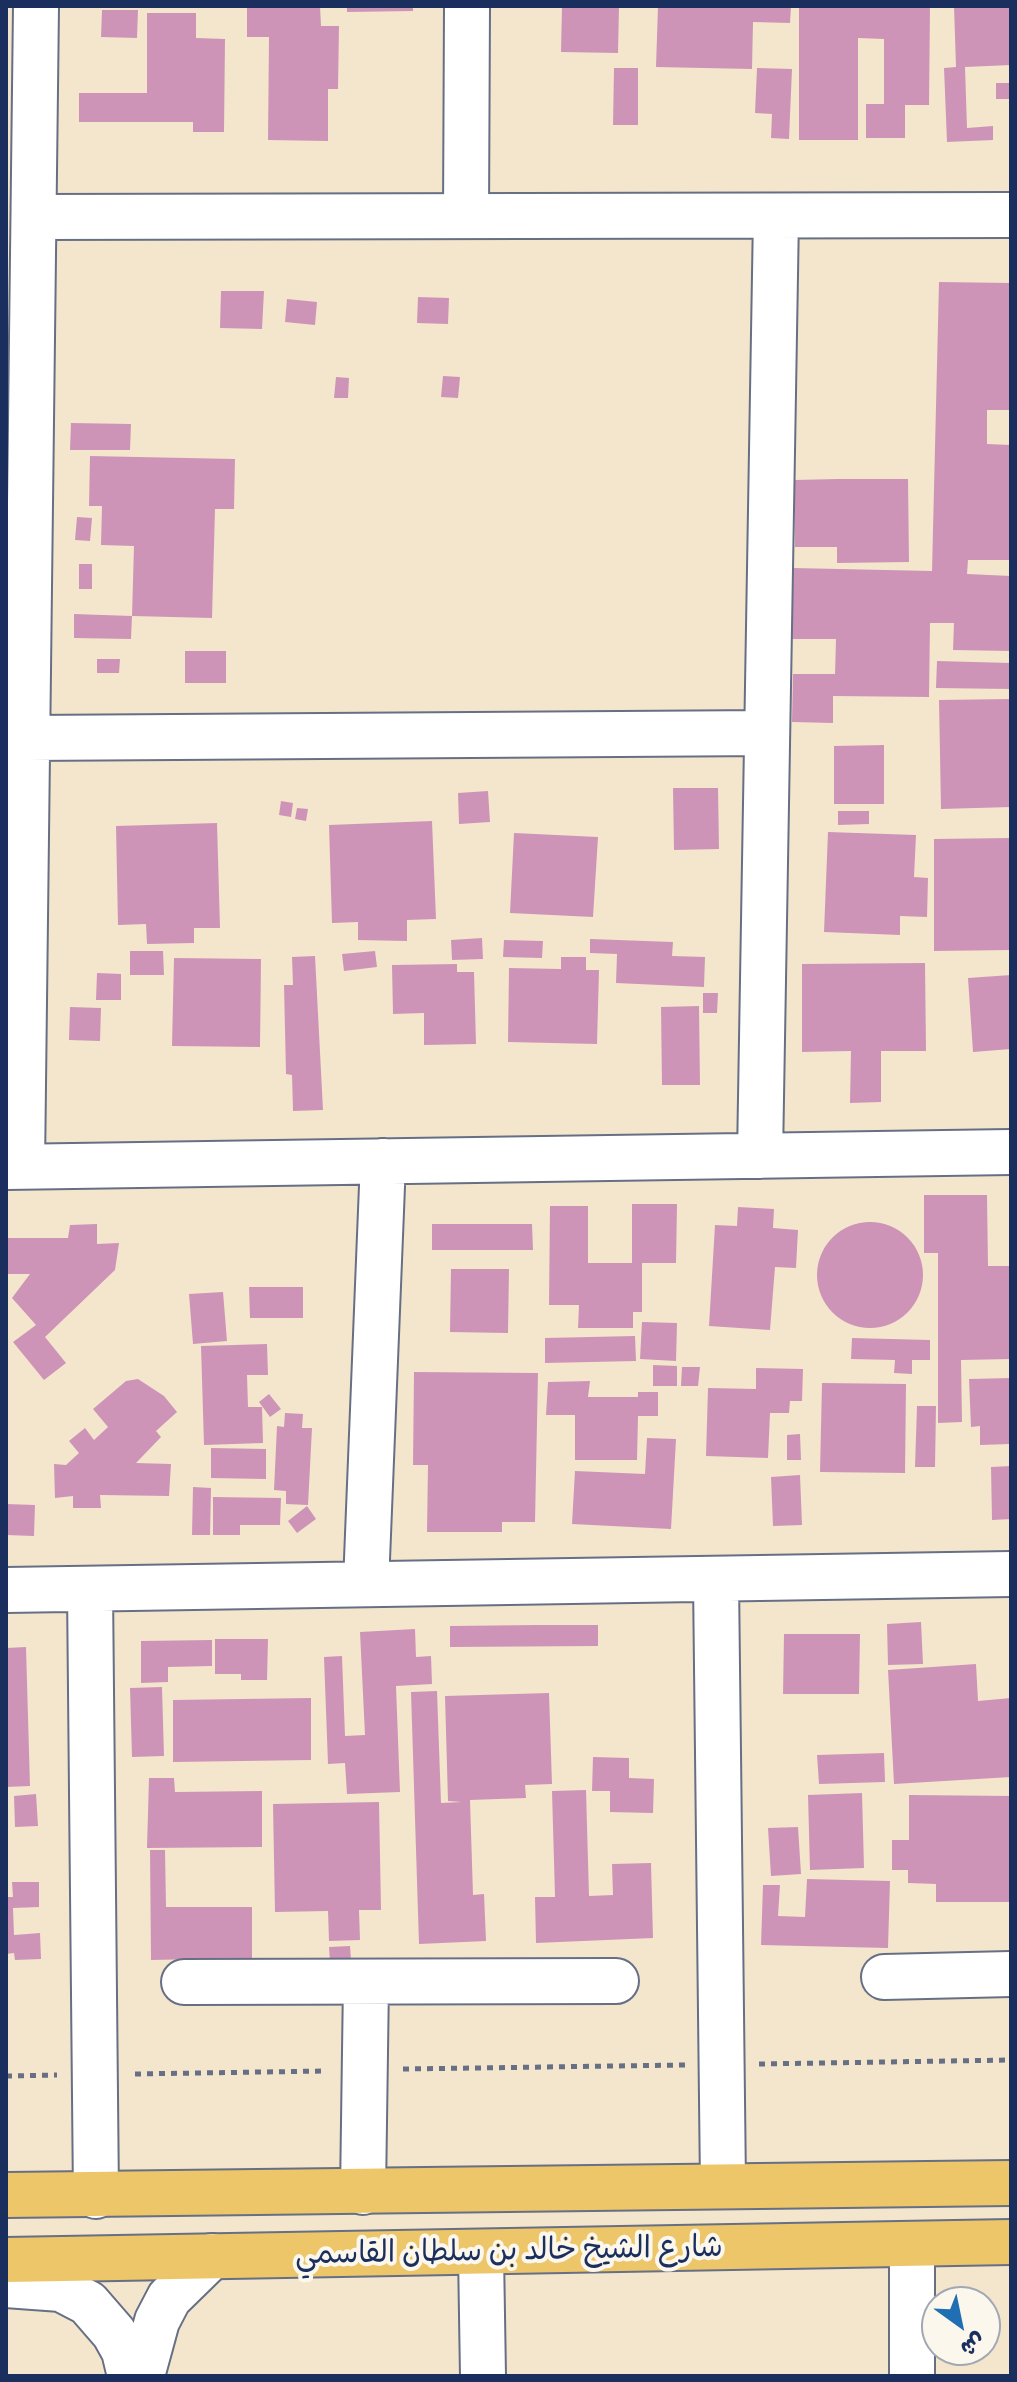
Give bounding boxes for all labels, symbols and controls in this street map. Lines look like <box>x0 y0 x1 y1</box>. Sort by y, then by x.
street label: شارع الشيخ خالد بن سلطان القاسمي <box>295 2230 723 2274</box>
north arrow <box>921 2286 1001 2366</box>
text: ش <box>956 2327 991 2363</box>

